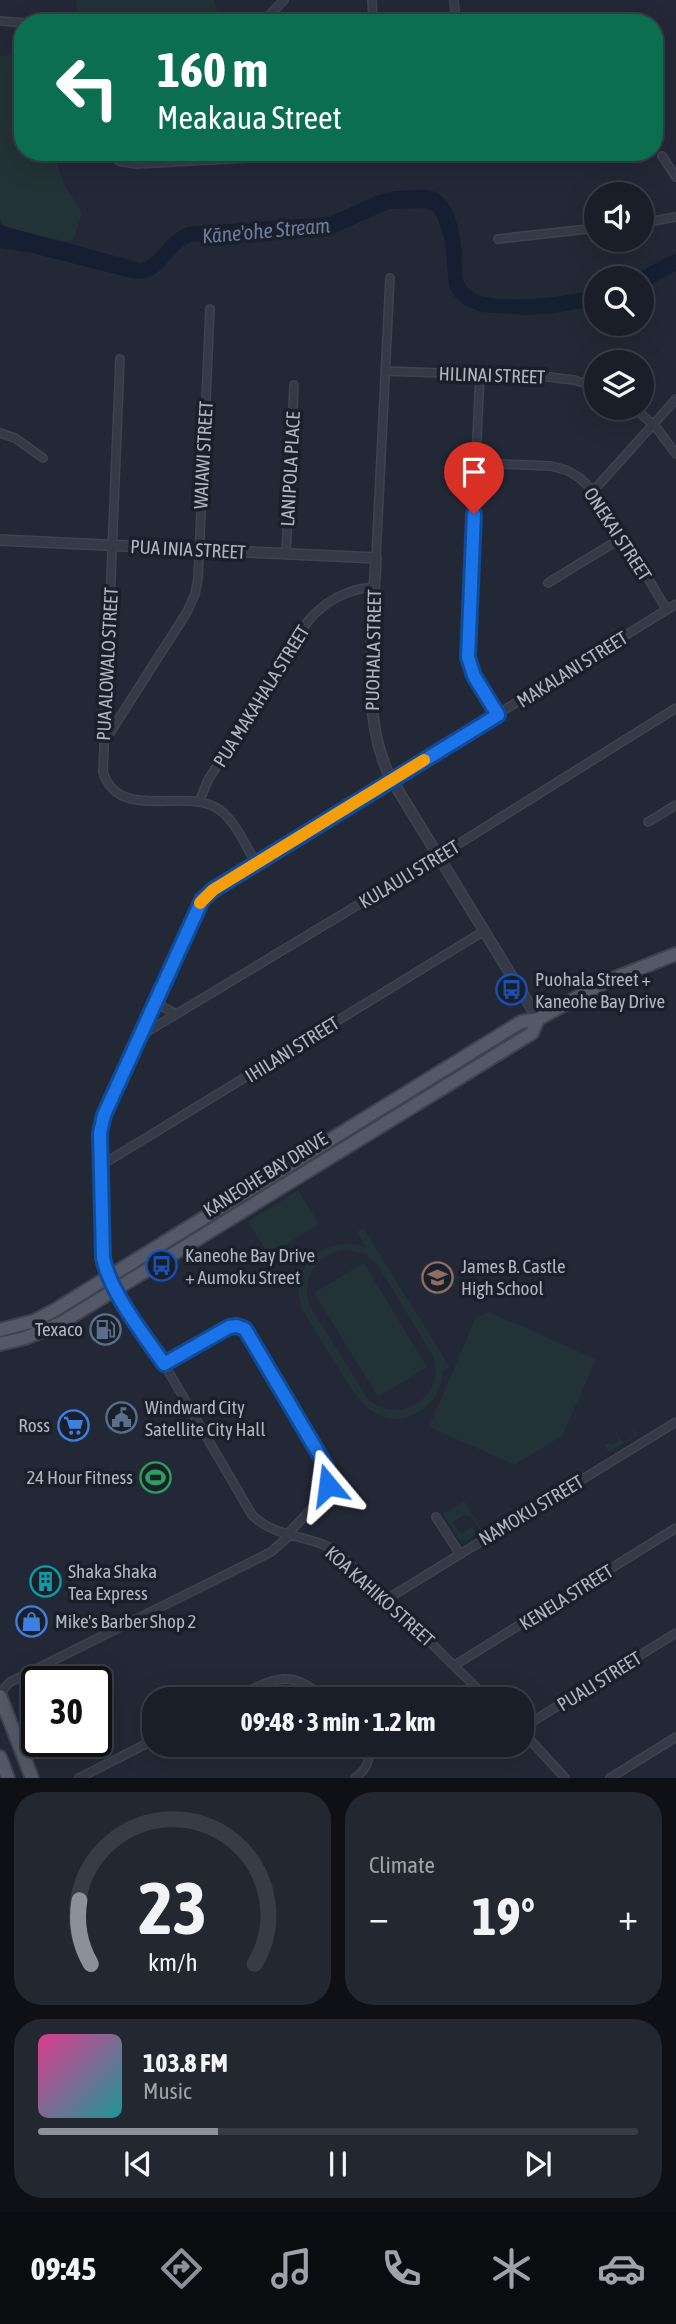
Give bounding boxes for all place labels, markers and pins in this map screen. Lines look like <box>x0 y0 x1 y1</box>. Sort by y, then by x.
pin <box>444 442 504 514</box>
place label: Puohala Street + Kaneohe Bay Drive <box>535 968 665 1012</box>
bus stop icon: Puohala Street + Kaneohe Bay Drive <box>495 973 529 1007</box>
place label: Kaneohe Bay Drive + Aumoku Street <box>185 1244 315 1288</box>
bus stop icon: Kaneohe Bay Drive + Aumoku Street <box>145 1249 179 1283</box>
place label: James B. Castle High School <box>461 1255 566 1299</box>
school or university icon: James B. Castle High School <box>421 1260 455 1294</box>
fuel station icon: Texaco <box>89 1312 123 1346</box>
place label: Texaco <box>35 1318 83 1340</box>
place label: Windward City Satellite City Hall <box>145 1396 265 1440</box>
public building icon: Windward City Satellite City Hall <box>105 1401 139 1435</box>
supermarket icon: Ross <box>56 1408 90 1442</box>
place label: Ross <box>18 1414 50 1436</box>
sports icon: 24 Hour Fitness <box>139 1460 173 1494</box>
place label: 24 Hour Fitness <box>26 1466 133 1488</box>
place label: Shaka Shaka Tea Express <box>68 1560 157 1604</box>
building icon: Shaka Shaka Tea Express <box>28 1565 62 1599</box>
shop icon: Mike's Barber Shop 2 <box>15 1604 49 1638</box>
place label: Mike's Barber Shop 2 <box>55 1610 197 1632</box>

